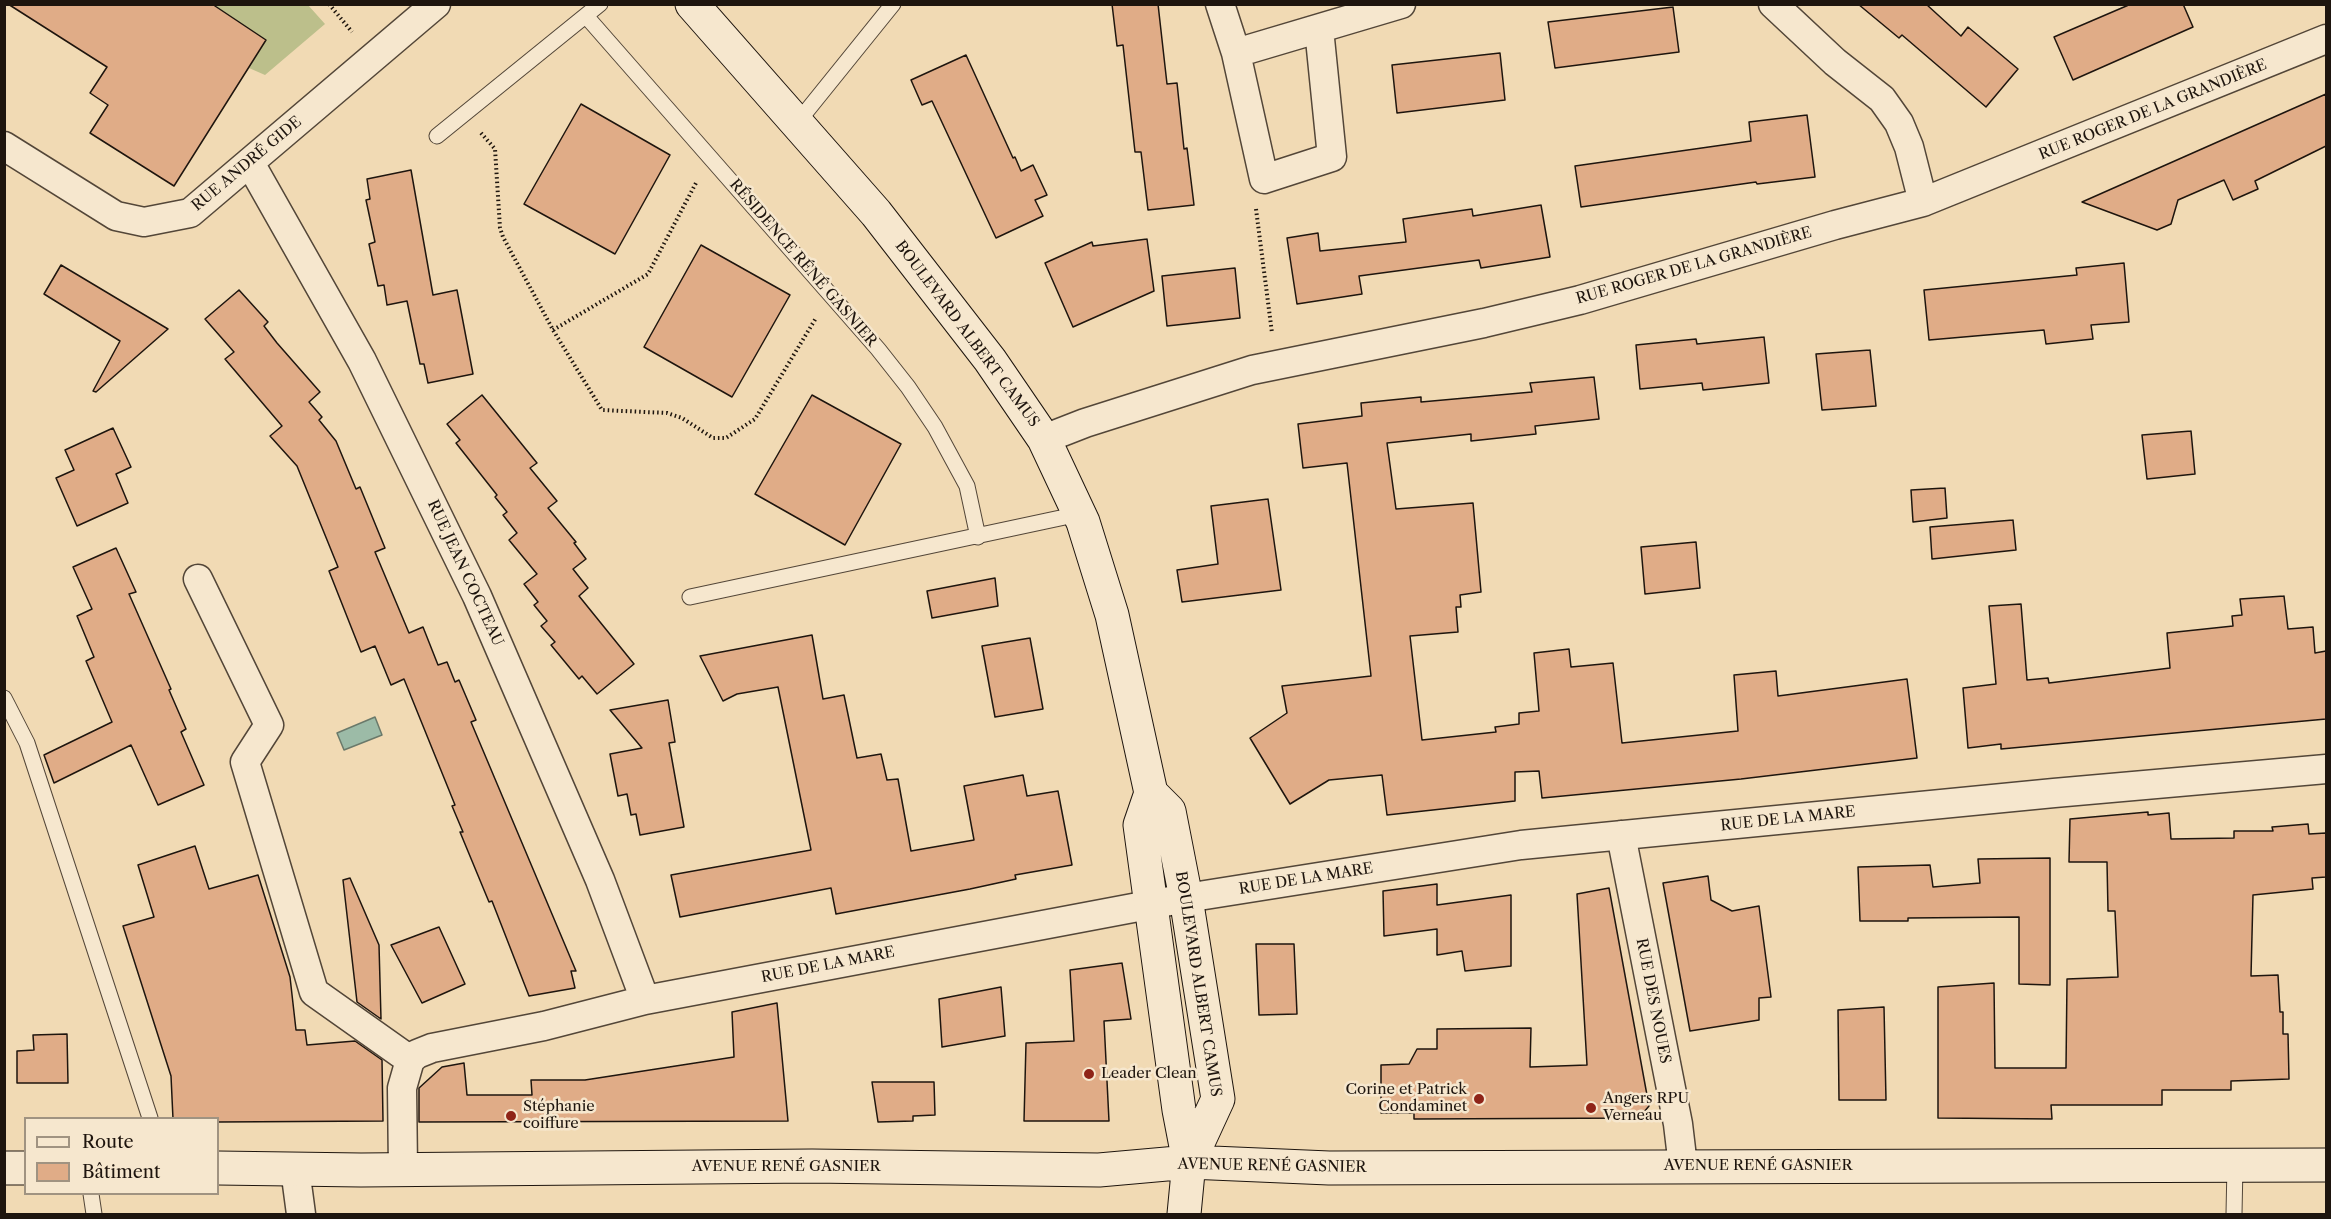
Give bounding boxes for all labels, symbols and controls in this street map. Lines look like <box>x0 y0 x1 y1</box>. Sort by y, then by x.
street label: RUE ROGER DE LA GRANDIÈRE <box>2036 56 2270 164</box>
street label: RUE ANDRÉ GIDE <box>189 113 305 215</box>
street label: RÉSIDENCE RÉNÉ GASNIER <box>725 176 881 350</box>
street label: RUE ROGER DE LA GRANDIÈRE <box>1574 224 1814 308</box>
street label: BOULEVARD ALBERT CAMUS <box>891 237 1043 431</box>
street label: RUE JEAN COCTEAU <box>423 497 507 649</box>
street label: RUE DE LA MARE <box>1720 803 1856 835</box>
street label: RUE DE LA MARE <box>1238 860 1374 898</box>
street label: BOULEVARD ALBERT CAMUS <box>1171 870 1225 1098</box>
street label: RUE DES NOUES <box>1632 937 1674 1065</box>
street label: RUE DE LA MARE <box>760 943 896 987</box>
place label: Leader Clean <box>1101 1065 1197 1083</box>
marker: Leader Clean <box>1082 1067 1096 1081</box>
place label: Corine et Patrick Condaminet <box>1346 1081 1467 1116</box>
place label: Angers RPU Verneau <box>1603 1090 1689 1125</box>
marker: Corine et Patrick Condaminet <box>1472 1092 1486 1106</box>
place label: Stéphanie coiffure <box>523 1098 595 1133</box>
marker: Angers RPU Verneau <box>1584 1101 1598 1115</box>
marker: Stéphanie coiffure <box>504 1109 518 1123</box>
legend <box>24 1117 219 1195</box>
text: Route <box>82 1131 134 1153</box>
street label: AVENUE RENÉ GASNIER <box>1178 1155 1366 1177</box>
street label: AVENUE RENÉ GASNIER <box>1664 1157 1852 1175</box>
street label: AVENUE RENÉ GASNIER <box>692 1158 880 1176</box>
text: Bâtiment <box>82 1161 160 1183</box>

